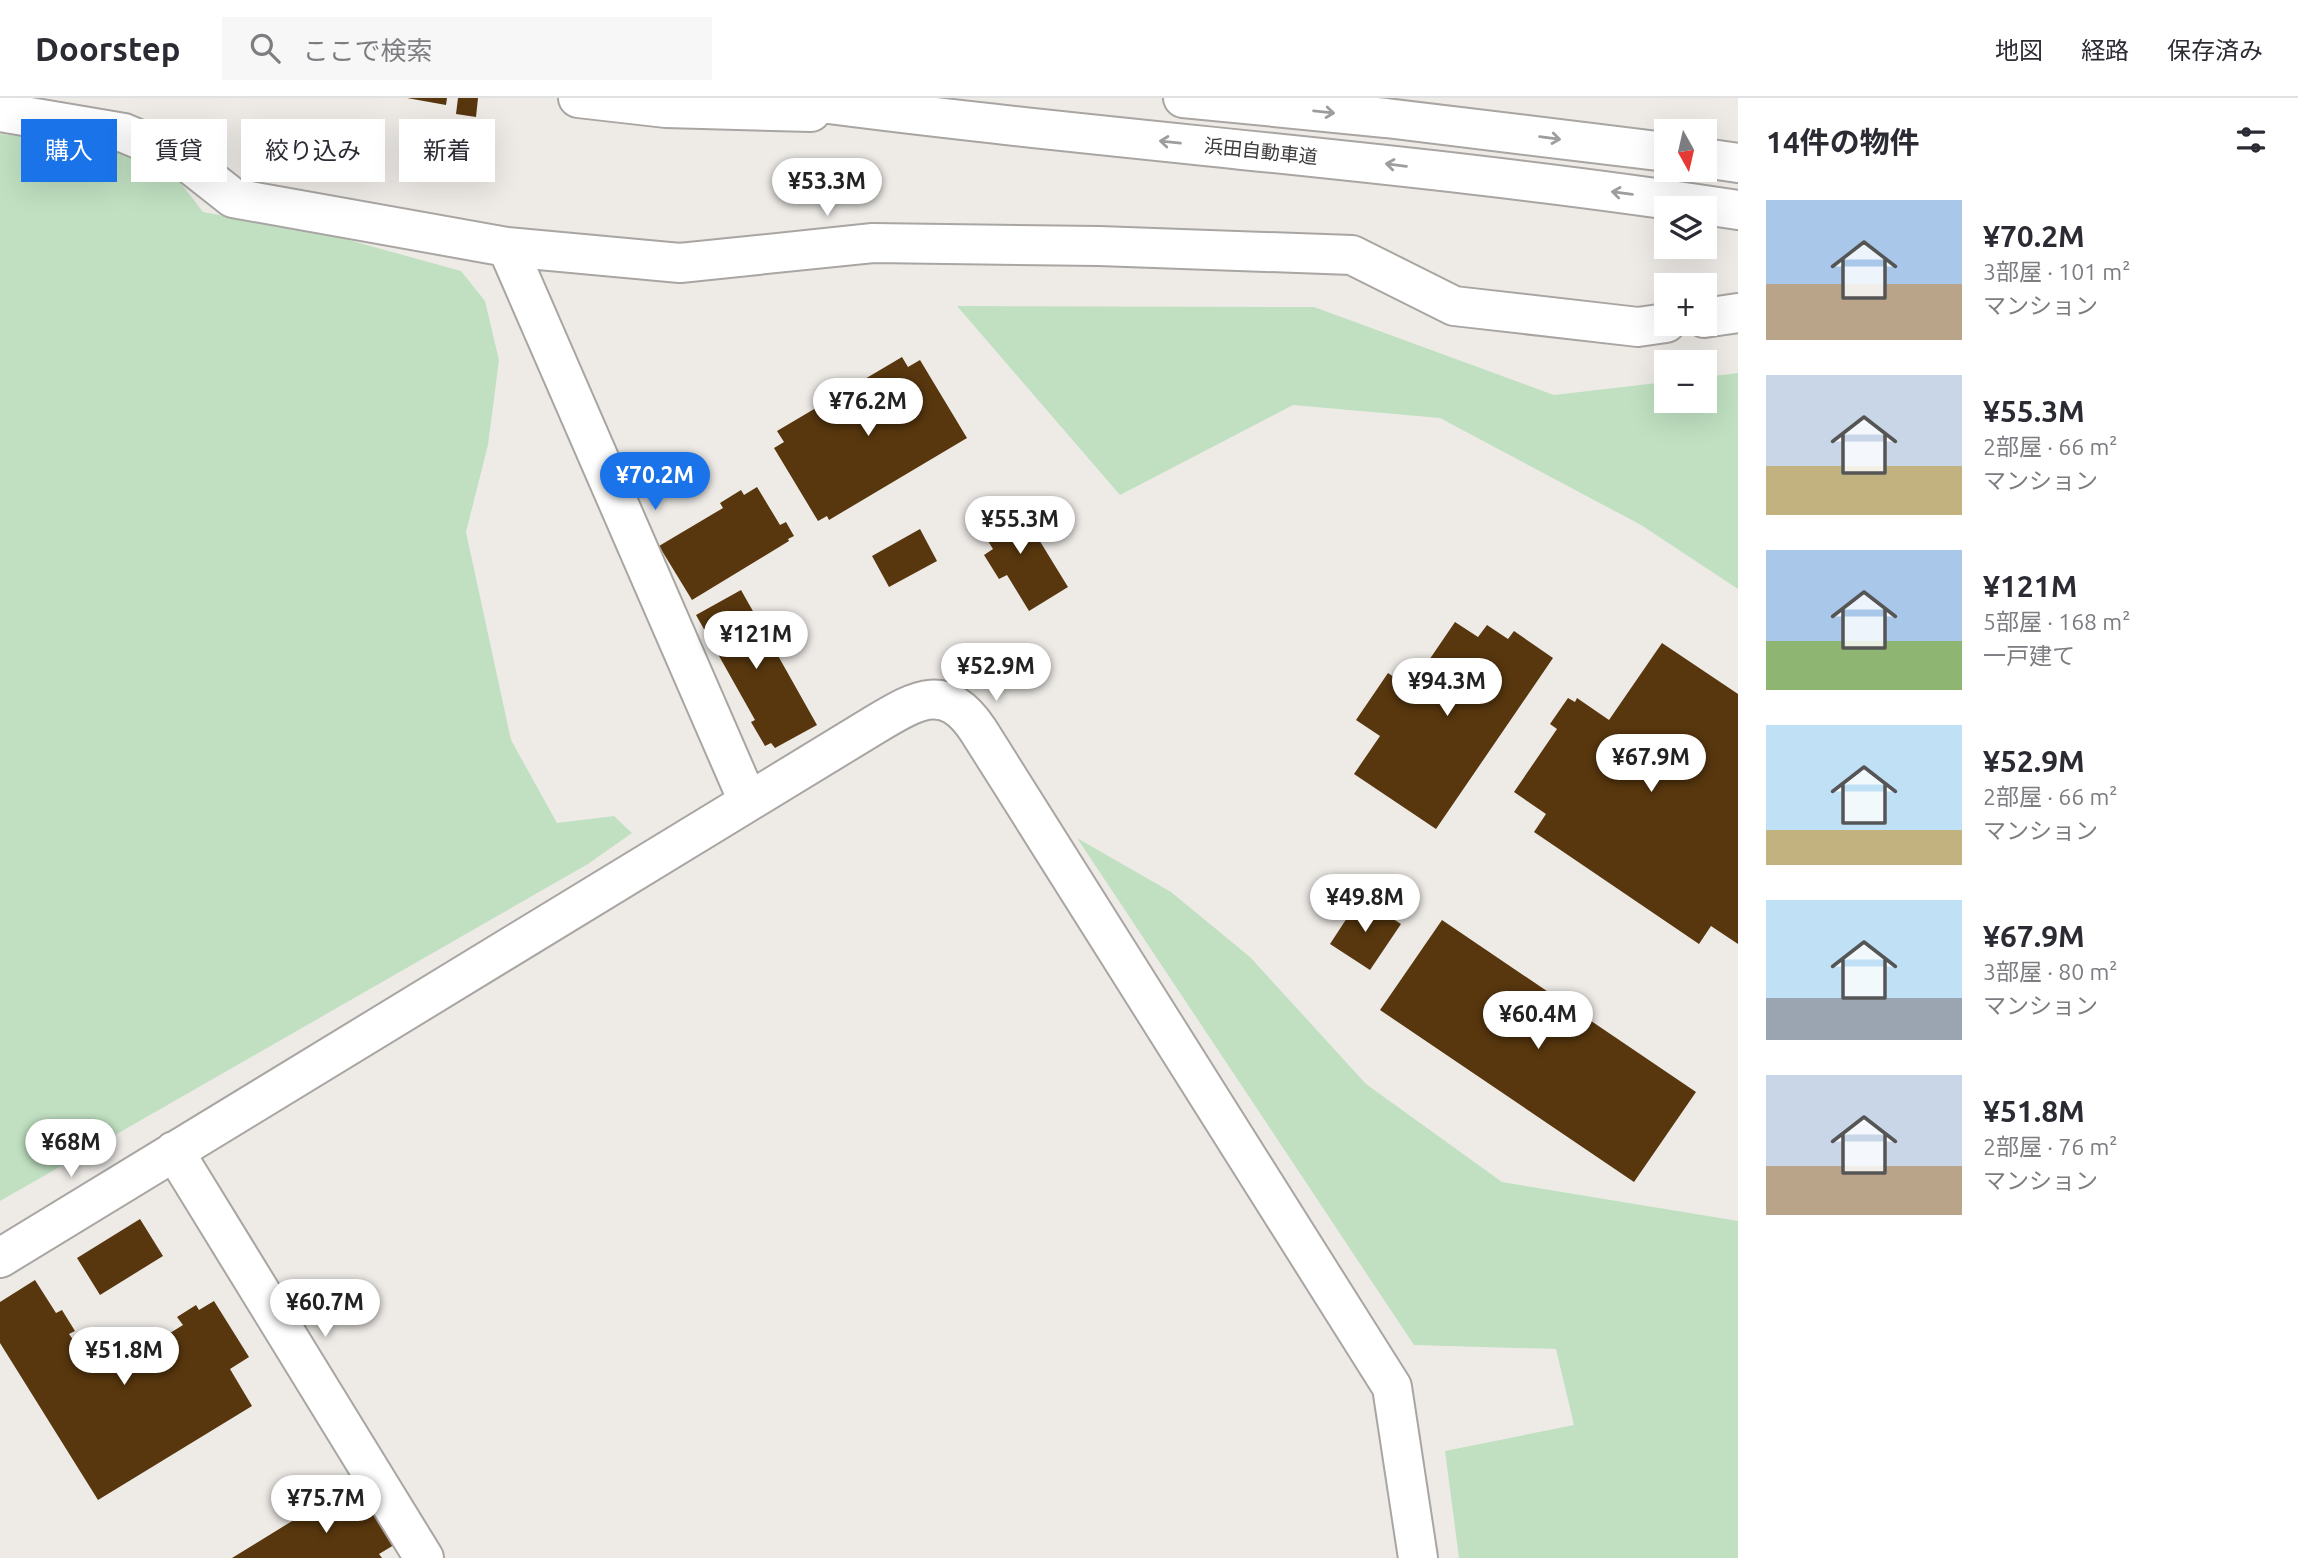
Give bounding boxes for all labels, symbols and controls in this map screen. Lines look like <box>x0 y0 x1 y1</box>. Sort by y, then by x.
search box <box>222 17 712 80</box>
icon: search <box>246 29 284 67</box>
text: Doorstep <box>35 30 180 67</box>
text: ここで検索 <box>302 36 432 65</box>
text: 地図 <box>1995 37 2043 64</box>
text: 経路 <box>2081 37 2129 64</box>
text: 保存済み <box>2167 37 2263 64</box>
one-way arrow <box>1312 106 1334 119</box>
chip: 購入 <box>21 119 117 182</box>
chip: 賃貸 <box>131 119 227 182</box>
chip: 絞り込み <box>241 119 385 182</box>
chip: 新着 <box>399 119 495 182</box>
north arrow <box>1654 119 1717 182</box>
map controls <box>1654 119 1717 413</box>
icon: filters <box>2232 121 2270 159</box>
text: 14件の物件 <box>1766 125 1920 159</box>
one-way arrow <box>1538 131 1561 144</box>
street label: 浜田自動車道 <box>1203 134 1319 168</box>
one-way arrow <box>1159 135 1182 148</box>
pin: ¥53.3M <box>770 158 884 218</box>
one-way arrow <box>1385 159 1408 172</box>
text: ¥53.3M <box>788 168 866 193</box>
one-way arrow <box>1611 186 1634 199</box>
button: layers <box>1654 196 1717 259</box>
text: ¥70.2M <box>1983 219 2085 253</box>
icon: home <box>1822 228 1906 312</box>
text: 3部屋 · 101 m² <box>1983 259 2130 284</box>
button: + <box>1654 273 1717 336</box>
text: マンション <box>1983 293 2098 318</box>
button: − <box>1654 350 1717 413</box>
pin: ¥76.2M <box>811 378 925 438</box>
text: ¥76.2M <box>829 388 907 413</box>
text: ¥55.3M <box>1983 394 2085 428</box>
icon: home <box>1822 403 1906 487</box>
text: 2部屋 · 66 m² <box>1983 434 2117 459</box>
pin: ¥70.2M <box>598 452 712 512</box>
text: ¥70.2M <box>616 462 694 487</box>
text: マンション <box>1983 468 2098 493</box>
pin: ¥55.3M <box>963 496 1077 556</box>
text: ¥55.3M <box>981 506 1059 531</box>
text: ¥121M <box>1983 569 2077 603</box>
icon: home <box>1822 578 1906 662</box>
text: 5部屋 · 168 m² <box>1983 609 2130 634</box>
pin: ¥121M <box>707 612 805 671</box>
text: ¥121M <box>720 621 792 646</box>
text: 一戸建て <box>1983 643 2075 668</box>
pin: ¥52.9M <box>939 644 1053 703</box>
text: ¥52.9M <box>957 653 1035 678</box>
pin: ¥94.3M <box>1390 658 1504 718</box>
text: ¥94.3M <box>1408 668 1486 693</box>
pin: ¥67.9M <box>1594 734 1708 794</box>
text: ¥67.9M <box>1612 744 1690 769</box>
text: ¥52.9M <box>1983 744 2085 778</box>
icon: home <box>1822 753 1906 837</box>
text: 2部屋 · 66 m² <box>1983 784 2117 809</box>
text: マンション <box>1983 818 2098 843</box>
pin: ¥49.8M <box>1308 874 1422 934</box>
text: ¥49.8M <box>1326 884 1404 909</box>
text: ¥67.9M <box>1983 919 2085 953</box>
icon: home <box>1822 928 1906 1012</box>
text: 3部屋 · 80 m² <box>1983 959 2117 984</box>
pin: ¥60.4M <box>1481 992 1595 1051</box>
text: マンション <box>1983 993 2098 1018</box>
text: ¥60.4M <box>1499 1001 1577 1026</box>
text: ¥51.8M <box>1983 1094 2085 1128</box>
icon: home <box>1822 1103 1906 1187</box>
pin: ¥68M <box>30 1119 112 1179</box>
text: ¥68M <box>41 1129 101 1154</box>
text: 2部屋 · 76 m² <box>1983 1134 2117 1159</box>
text: マンション <box>1983 1168 2098 1193</box>
pin: ¥60.7M <box>268 1280 382 1339</box>
text: ¥60.7M <box>286 1289 364 1314</box>
pin: ¥51.8M <box>67 1328 181 1387</box>
text: ¥51.8M <box>85 1337 163 1362</box>
pin: ¥75.7M <box>269 1476 383 1535</box>
text: ¥75.7M <box>287 1485 365 1510</box>

